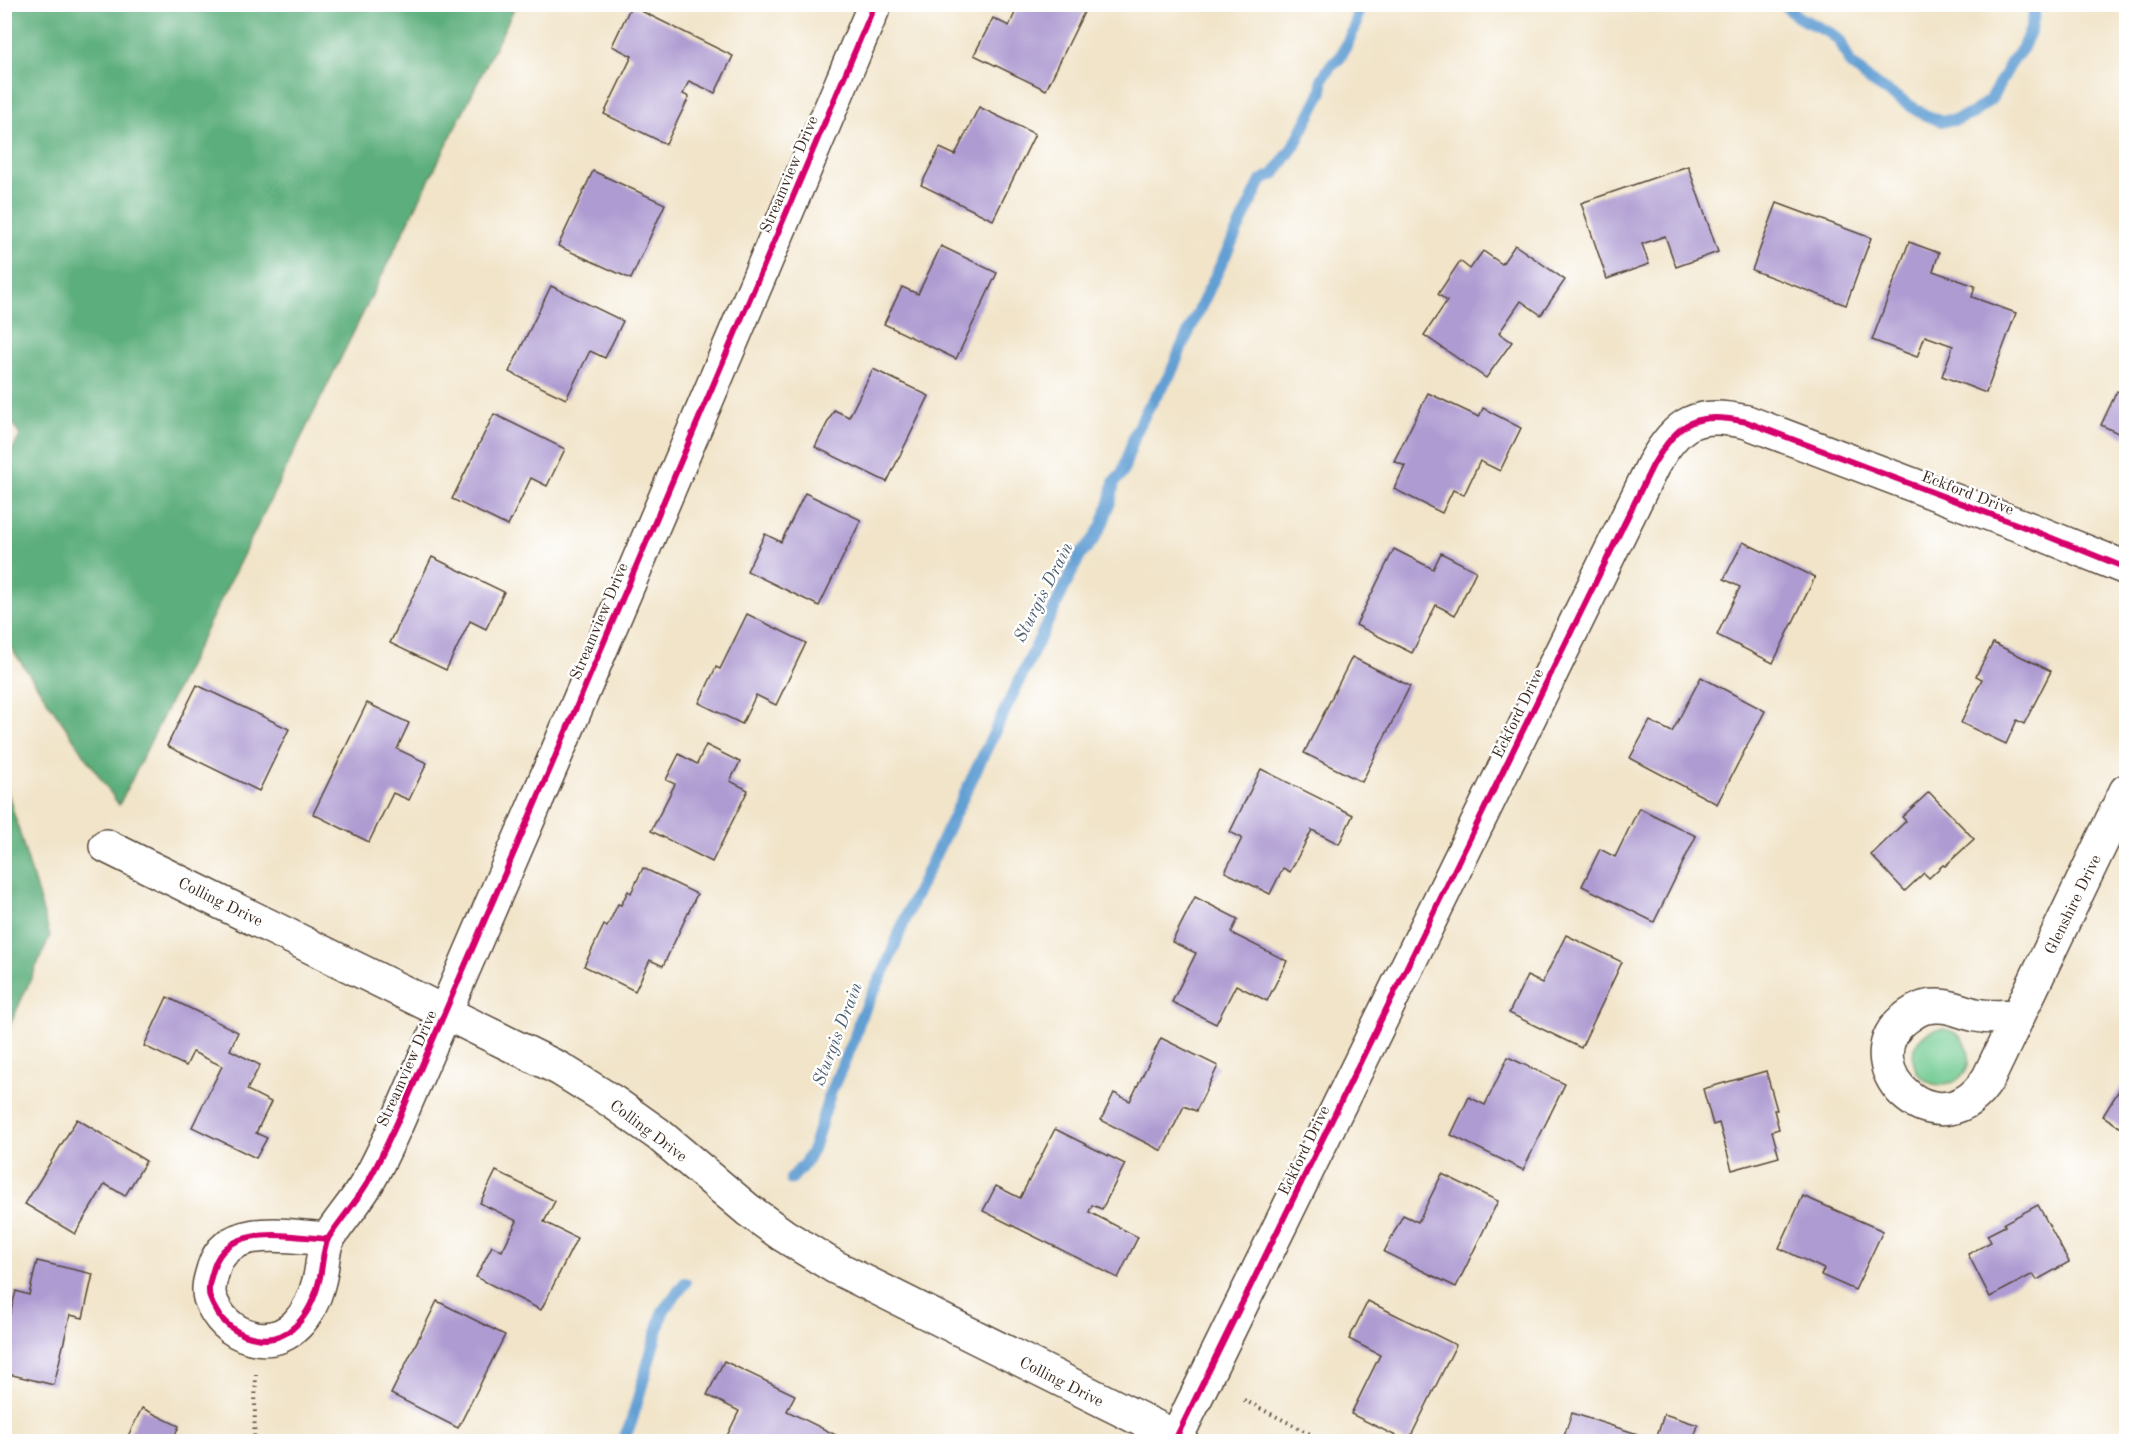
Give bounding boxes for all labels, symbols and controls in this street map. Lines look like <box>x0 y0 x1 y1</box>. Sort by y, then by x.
street label: Streamview Drive <box>758 114 822 236</box>
street label: Eckford Drive <box>1919 469 2016 519</box>
water label: Sturgis Drain <box>1011 540 1077 645</box>
street label: Streamview Drive <box>568 561 632 683</box>
street label: Eckford Drive <box>1490 667 1547 761</box>
street label: Glenshire Drive <box>2043 853 2105 957</box>
street label: Colling Drive <box>175 875 265 930</box>
water label: Sturgis Drain <box>810 980 866 1089</box>
street label: Streamview Drive <box>375 1008 441 1129</box>
street label: Colling Drive <box>606 1098 689 1166</box>
street label: Eckford Drive <box>1276 1104 1333 1198</box>
street label: Colling Drive <box>1017 1355 1106 1411</box>

